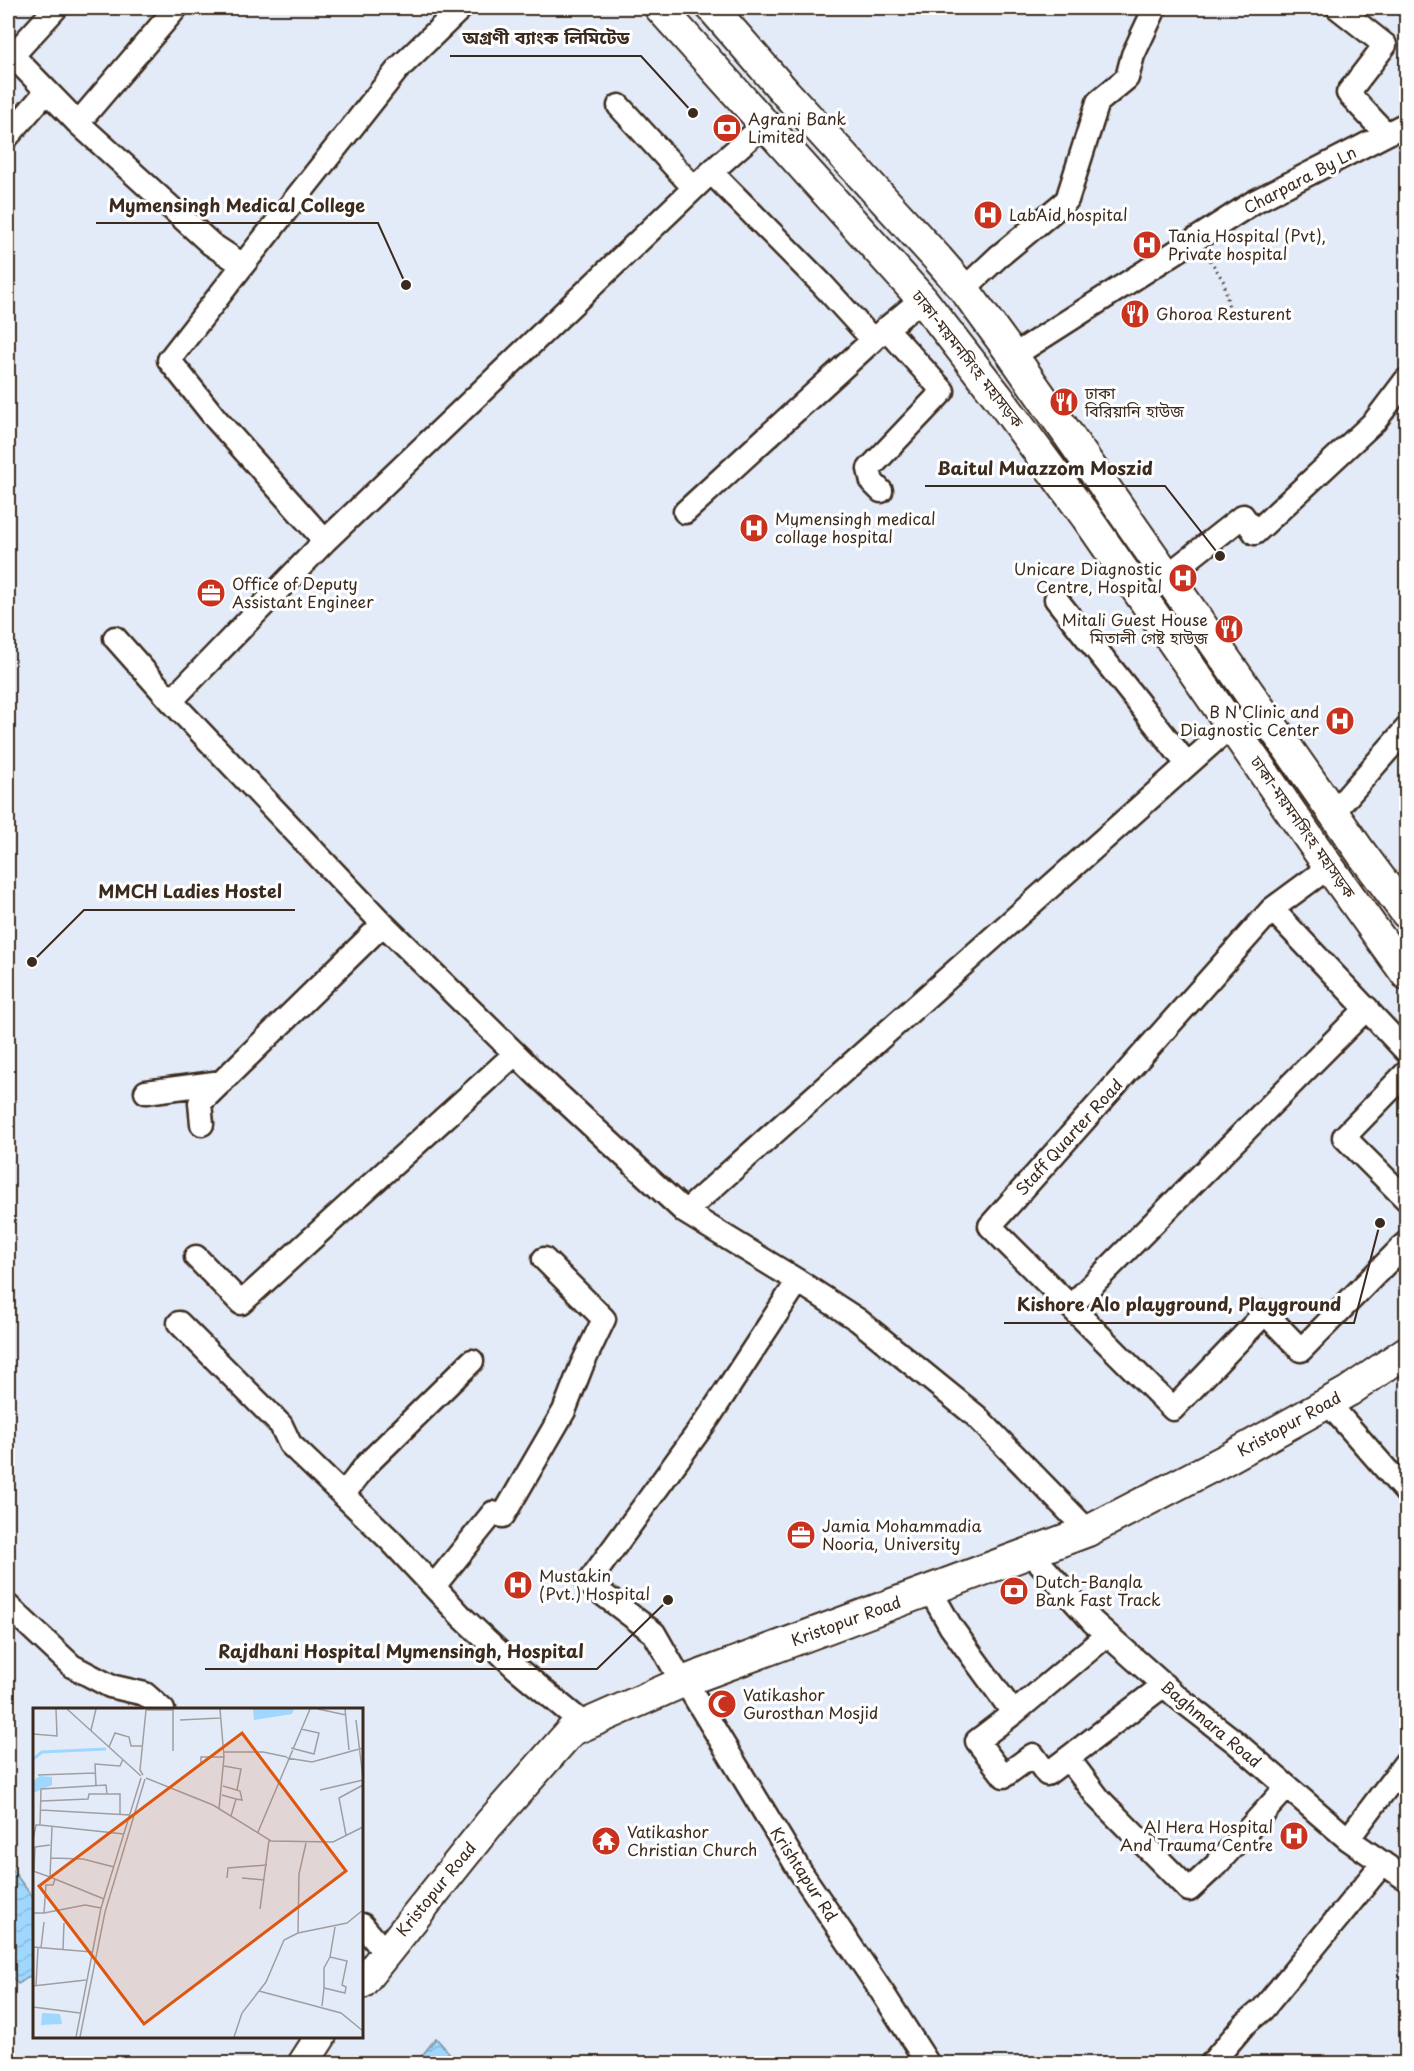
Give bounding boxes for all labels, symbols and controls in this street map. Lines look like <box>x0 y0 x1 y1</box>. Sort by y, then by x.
callout: অগ্রণী ব্যাংক লিমিটেড <box>450 20 641 56</box>
text: অগ্রণী ব্যাংক লিমিটেড <box>461 23 631 50</box>
place label: Agrani Bank Limited <box>748 106 847 148</box>
bank icon: Agrani Bank Limited <box>711 112 743 144</box>
street label: Charpara By Ln <box>1239 139 1360 219</box>
callout: Mymensingh Medical College <box>96 187 378 223</box>
text: Mymensingh Medical College <box>109 191 365 218</box>
hospital icon: LabAid hospital <box>972 199 1004 231</box>
place label: LabAid hospital <box>1009 202 1128 226</box>
place label: Tania Hospital (Pvt), Private hospital <box>1168 223 1326 265</box>
hospital icon: Tania Hospital (Pvt), Private hospital <box>1131 229 1163 261</box>
street label: ঢাকা-ময়মনসিংহ মহাসড়ক <box>907 284 1031 433</box>
restaurant icon: Ghoroa Resturent <box>1119 298 1151 330</box>
place label: Ghoroa Resturent <box>1156 301 1292 325</box>
place label: ঢাকা বিরিয়ানি হাউজ <box>1084 380 1184 422</box>
restaurant icon: ঢাকা বিরিয়ানি হাউজ <box>1048 386 1080 418</box>
callout: Baitul Muazzom Moszid <box>925 450 1165 486</box>
text: Baitul Muazzom Moszid <box>937 454 1153 481</box>
place label: Mymensingh medical collage hospital <box>775 506 936 548</box>
hospital icon: Mymensingh medical collage hospital <box>738 512 770 544</box>
place label: Unicare Diagnostic Centre, Hospital <box>1014 556 1162 598</box>
hospital icon: Unicare Diagnostic Centre, Hospital <box>1167 562 1199 594</box>
place label: Office of Deputy Assistant Engineer <box>232 571 374 613</box>
office icon: Office of Deputy Assistant Engineer <box>195 577 227 609</box>
place label: Mitali Guest House মিতালী গেষ্ট হাউজ <box>1062 607 1208 649</box>
restaurant icon: Mitali Guest House মিতালী গেষ্ট হাউজ <box>1213 613 1245 645</box>
place label: B N Clinic and Diagnostic Center <box>1180 699 1320 741</box>
hospital icon: B N Clinic and Diagnostic Center <box>1324 705 1356 737</box>
street label: ঢাকা-ময়মনসিংহ মহাসড়ক <box>1245 750 1363 903</box>
callout: MMCH Ladies Hostel <box>84 874 295 910</box>
text: MMCH Ladies Hostel <box>98 877 282 904</box>
street label: Staff Quarter Road <box>1009 1073 1127 1200</box>
callout: Kishore Alo playground, Playground <box>1004 1287 1354 1323</box>
text: Kishore Alo playground, Playground <box>1017 1290 1341 1317</box>
street label: Kristopur Road <box>1232 1385 1345 1462</box>
place label: Jamia Mohammadia Nooria, University <box>822 1513 982 1555</box>
office icon: Jamia Mohammadia Nooria, University <box>785 1519 817 1551</box>
place label: Mustakin (Pvt.) Hospital <box>539 1563 650 1605</box>
hospital icon: Mustakin (Pvt.) Hospital <box>502 1569 534 1601</box>
place label: Dutch-Bangla Bank Fast Track <box>1035 1569 1161 1611</box>
bank icon: Dutch-Bangla Bank Fast Track <box>998 1575 1030 1607</box>
street label: Kristopur Road <box>787 1589 904 1651</box>
callout: Rajdhani Hospital Mymensingh, Hospital <box>205 1633 597 1669</box>
text: Rajdhani Hospital Mymensingh, Hospital <box>218 1637 584 1664</box>
street label: Baghmara Road <box>1156 1674 1267 1772</box>
place label: Vatikashor Gurosthan Mosjid <box>743 1682 878 1724</box>
mosque icon: Vatikashor Gurosthan Mosjid <box>706 1688 738 1720</box>
inset map <box>33 1708 363 2038</box>
place label: Al Hera Hospital And Trauma Centre <box>1120 1814 1273 1856</box>
place label: Vatikashor Christian Church <box>627 1819 757 1861</box>
hospital icon: Al Hera Hospital And Trauma Centre <box>1278 1820 1310 1852</box>
street label: Krishtapur Rd <box>765 1822 844 1926</box>
temple icon: Vatikashor Christian Church <box>590 1825 622 1857</box>
street label: Kristopur Road <box>390 1836 481 1941</box>

